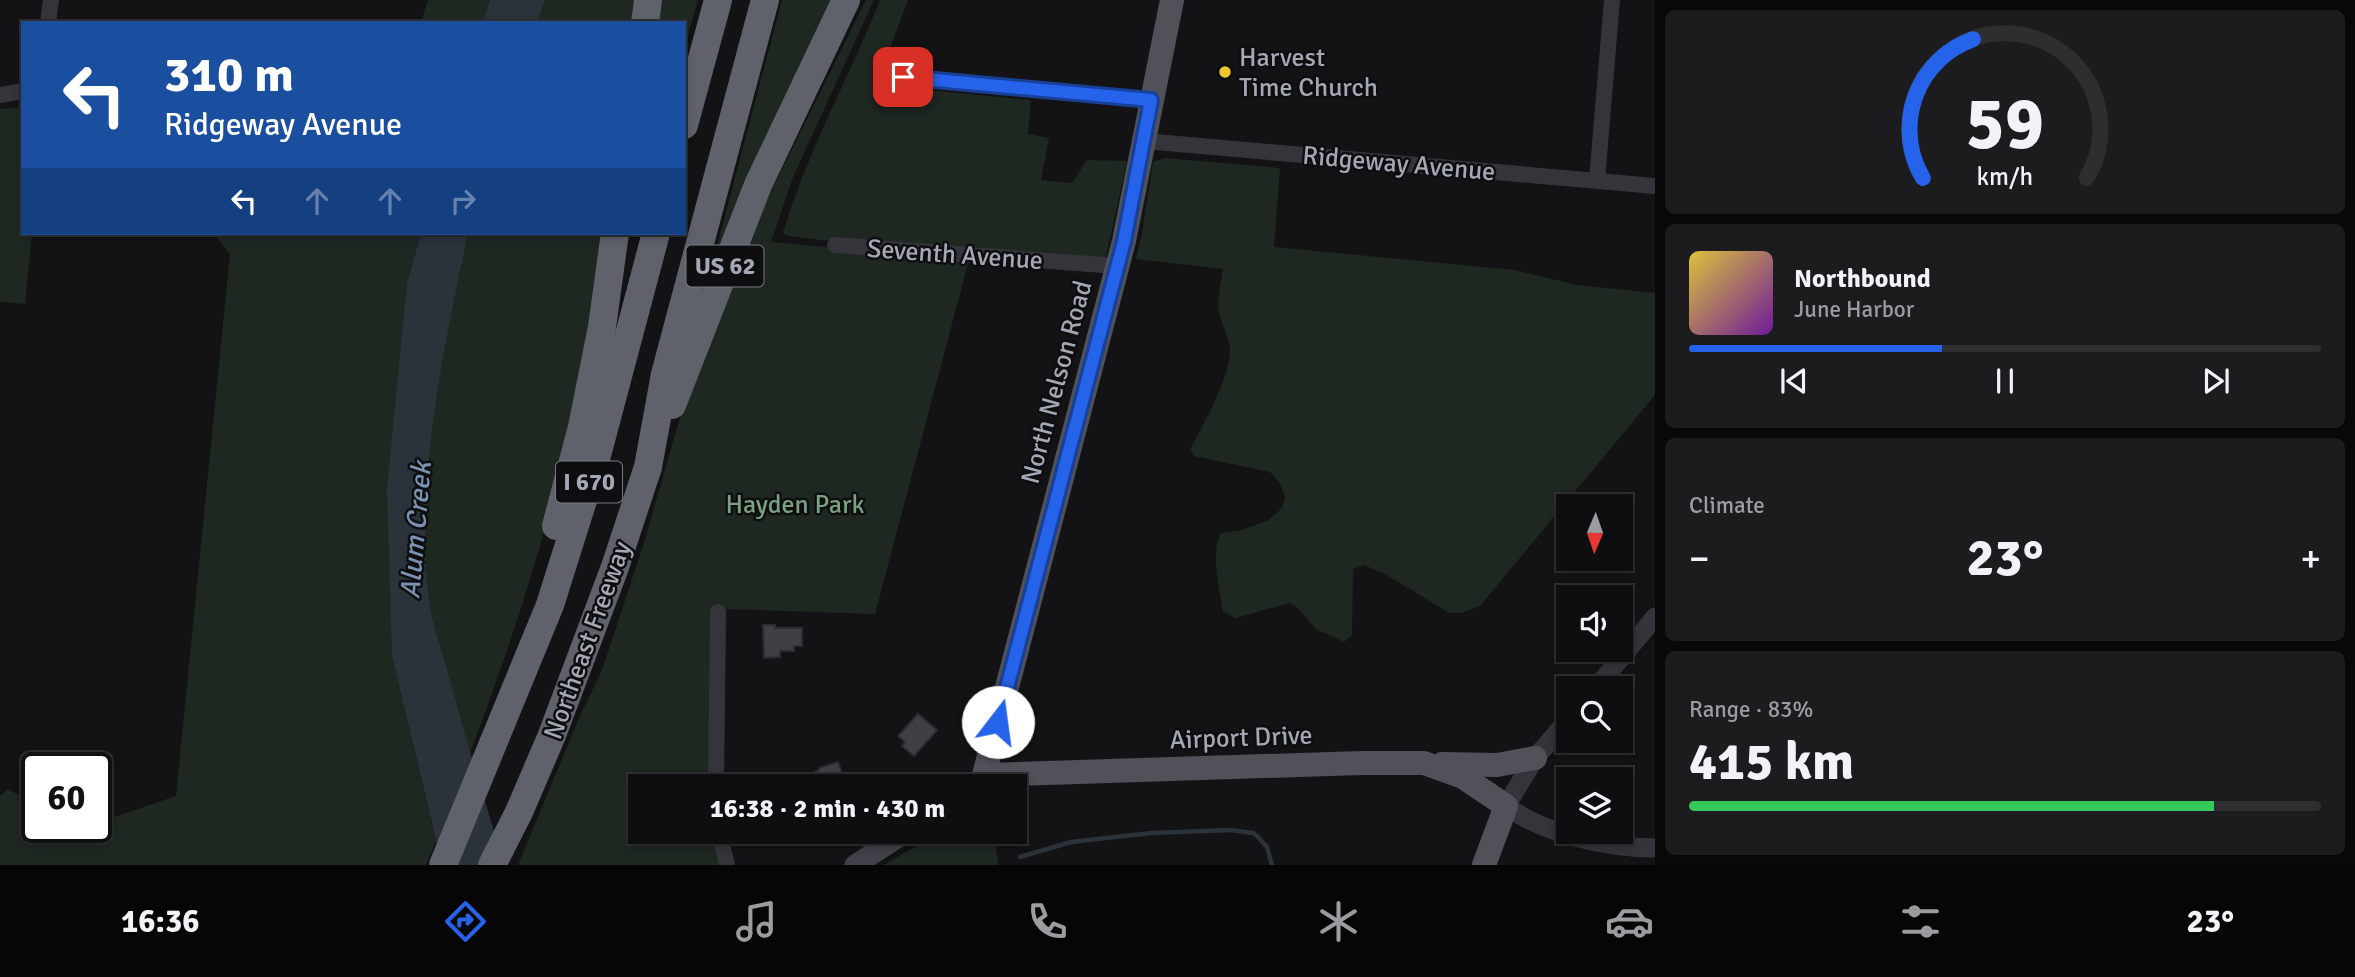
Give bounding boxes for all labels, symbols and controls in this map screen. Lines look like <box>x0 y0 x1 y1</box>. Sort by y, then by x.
place label: Harvest Time Church <box>1239 42 1378 104</box>
text: 310 m <box>164 45 294 105</box>
pin <box>873 47 933 107</box>
icon: left <box>49 49 140 140</box>
icon: arrive <box>884 58 922 96</box>
marker: Harvest Time Church <box>1217 64 1233 80</box>
text: 59 <box>1966 80 2044 169</box>
text: Ridgeway Avenue <box>164 105 402 144</box>
street label: Ridgeway Avenue <box>1301 140 1497 188</box>
text: km/h <box>1977 161 2033 192</box>
icon: left <box>225 182 263 220</box>
icon: ahead <box>298 182 336 220</box>
icon: ahead <box>371 182 409 220</box>
icon: right <box>444 182 482 220</box>
street label: Seventh Avenue <box>866 233 1044 277</box>
road number: US 62 <box>686 246 764 286</box>
text: Northbound <box>1794 263 1931 295</box>
street label: North Nelson Road <box>1014 277 1099 487</box>
text: June Harbor <box>1794 295 1914 324</box>
icon: previous <box>1775 362 1813 400</box>
icon: pause <box>1986 362 2024 400</box>
icon: next <box>2197 362 2235 400</box>
water label: Alum Creek <box>393 457 439 600</box>
road number: I 670 <box>556 462 622 503</box>
park label: Hayden Park <box>725 489 865 521</box>
text: Climate <box>1689 491 1765 520</box>
north arrow <box>1556 494 1633 570</box>
map controls <box>1556 494 1633 844</box>
text: 23° <box>1967 526 2043 590</box>
text: − <box>1689 535 1710 582</box>
text: + <box>2300 535 2321 582</box>
street label: Northeast Freeway <box>537 537 639 744</box>
button: sound <box>1556 585 1633 662</box>
button: search <box>1556 676 1633 753</box>
position arrow <box>961 685 1035 759</box>
text: Range · 83% <box>1689 695 1813 724</box>
street label: Airport Drive <box>1169 720 1313 756</box>
text: 415 km <box>1689 730 1854 794</box>
speed limit sign: 60 <box>21 752 112 843</box>
button: layers <box>1556 767 1633 844</box>
text: 16:38 · 2 min · 430 m <box>710 793 945 825</box>
icon: directions <box>441 897 490 946</box>
icon: music <box>732 897 781 946</box>
icon: phone <box>1023 897 1072 946</box>
icon: climate <box>1314 897 1363 946</box>
icon: car <box>1605 897 1654 946</box>
icon: filters <box>1896 897 1945 946</box>
text: 16:36 <box>121 902 199 941</box>
text: 23° <box>2187 902 2234 941</box>

